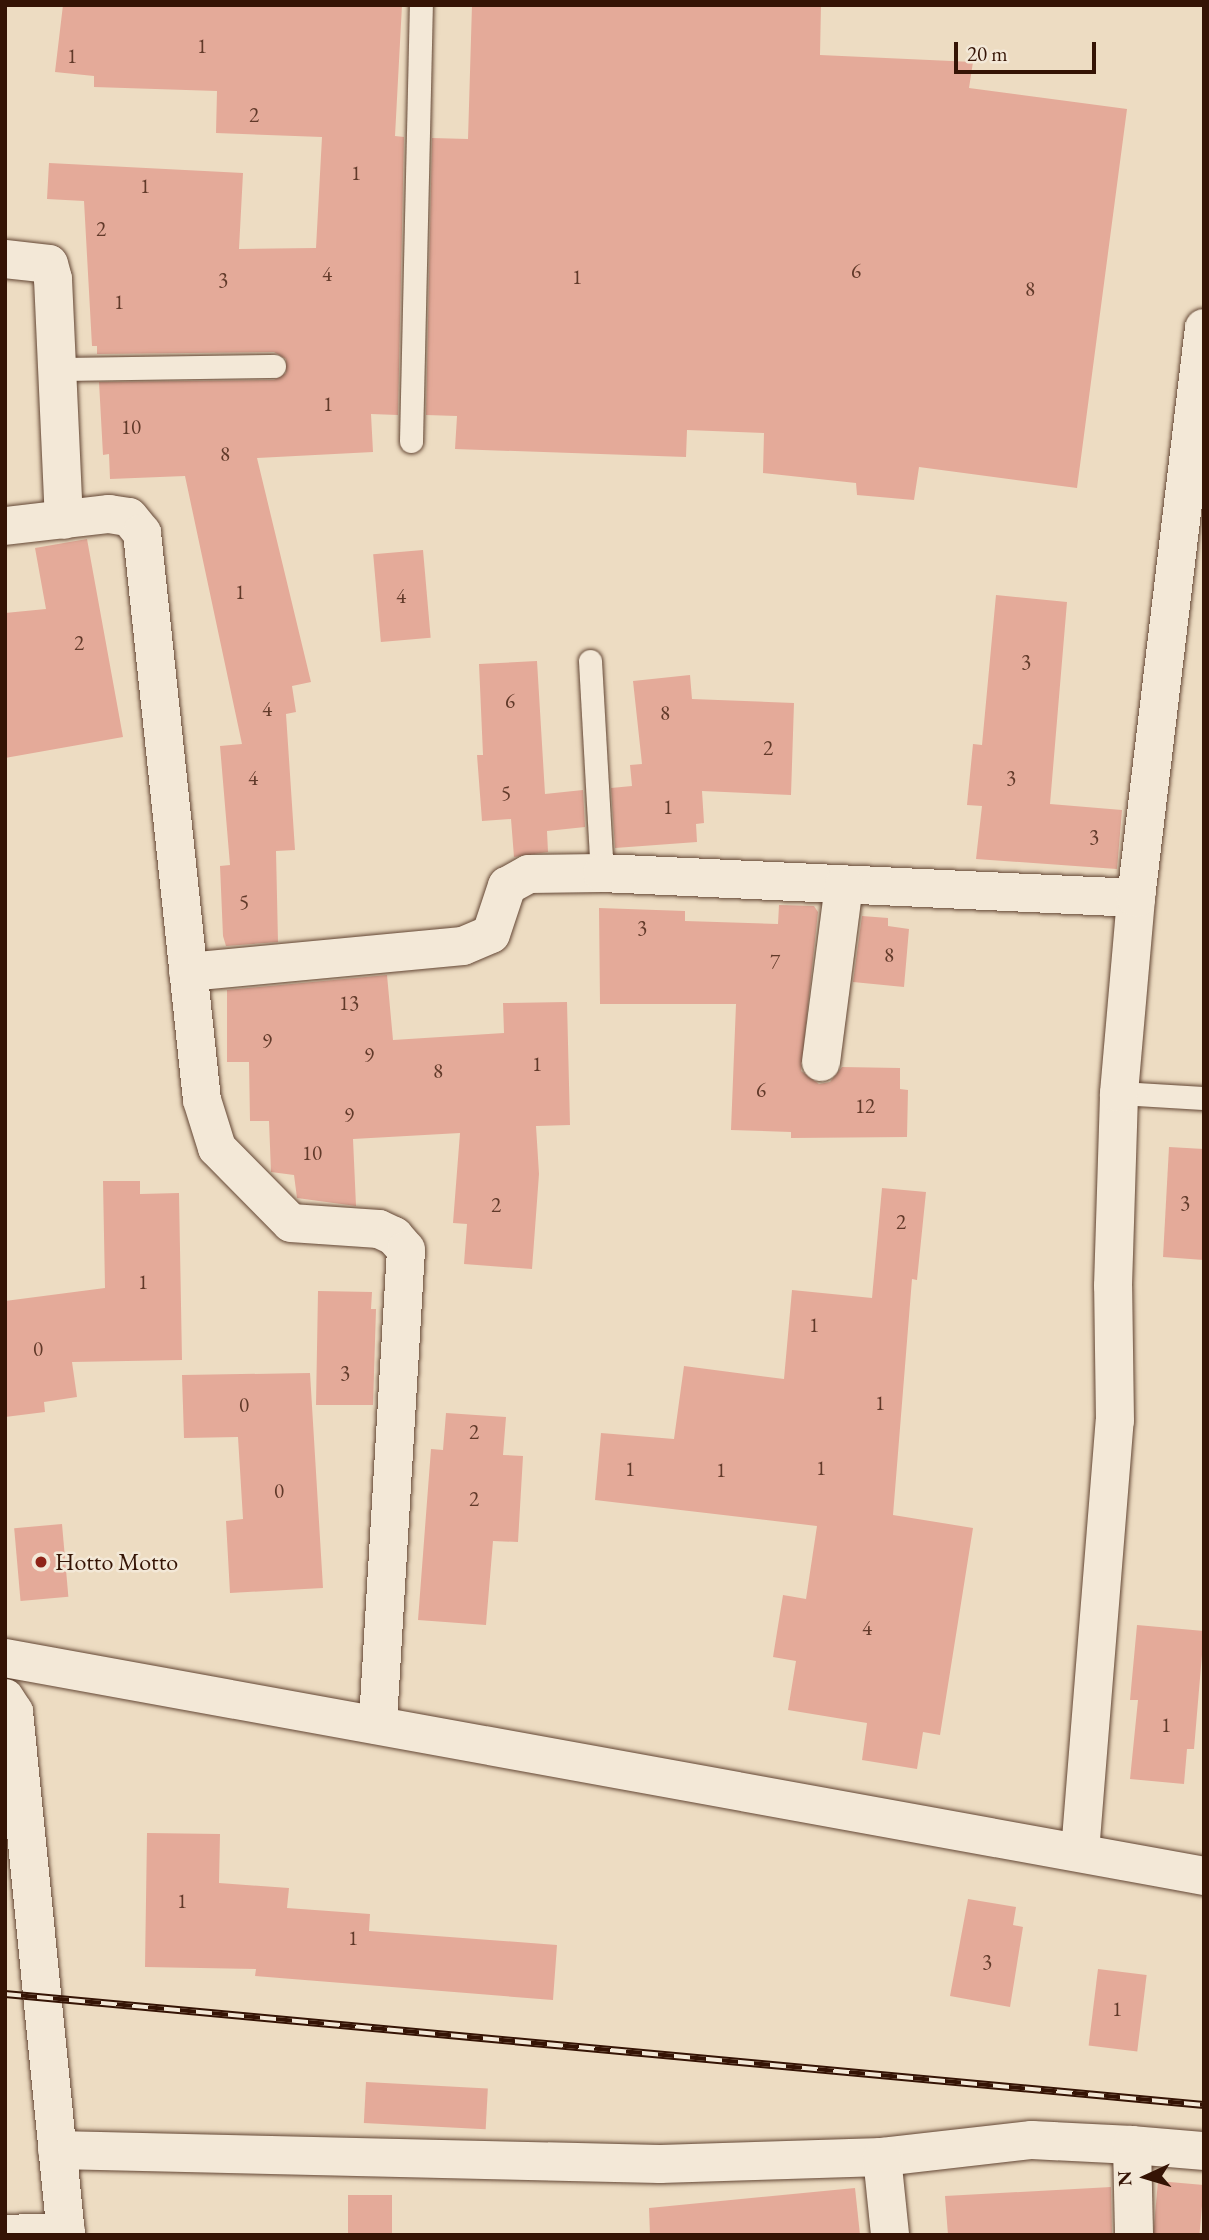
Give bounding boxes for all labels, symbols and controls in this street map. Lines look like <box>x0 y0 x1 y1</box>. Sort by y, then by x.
scale bar <box>957 28 1099 72</box>
house number: 1 <box>197 33 207 59</box>
text: 20 m <box>967 40 1008 67</box>
house number: 1 <box>67 43 77 69</box>
house number: 2 <box>249 102 259 128</box>
house number: 1 <box>351 160 361 186</box>
house number: 1 <box>140 173 150 199</box>
house number: 2 <box>96 216 106 242</box>
house number: 6 <box>851 258 861 284</box>
house number: 4 <box>322 261 332 287</box>
house number: 1 <box>572 264 582 290</box>
house number: 3 <box>218 267 228 293</box>
house number: 8 <box>1025 276 1035 302</box>
house number: 1 <box>114 289 124 315</box>
house number: 1 <box>323 391 333 417</box>
house number: 10 <box>121 414 141 440</box>
house number: 8 <box>220 441 230 467</box>
house number: 1 <box>235 579 245 605</box>
house number: 4 <box>396 583 406 609</box>
house number: 2 <box>74 630 84 656</box>
house number: 3 <box>1021 649 1031 675</box>
house number: 6 <box>505 688 515 714</box>
house number: 4 <box>262 696 272 722</box>
house number: 8 <box>660 700 670 726</box>
house number: 2 <box>763 735 773 761</box>
house number: 4 <box>248 765 258 791</box>
house number: 3 <box>1006 765 1016 791</box>
house number: 5 <box>501 780 511 806</box>
house number: 1 <box>663 794 673 820</box>
house number: 3 <box>1089 824 1099 850</box>
house number: 5 <box>239 889 249 915</box>
house number: 3 <box>637 915 647 941</box>
house number: 8 <box>884 942 894 968</box>
house number: 7 <box>770 949 780 975</box>
house number: 13 <box>339 990 359 1016</box>
house number: 9 <box>262 1028 272 1054</box>
house number: 9 <box>364 1042 374 1068</box>
house number: 1 <box>532 1051 542 1077</box>
house number: 8 <box>433 1058 443 1084</box>
house number: 6 <box>756 1077 766 1103</box>
house number: 12 <box>855 1093 875 1119</box>
house number: 9 <box>344 1102 354 1128</box>
house number: 10 <box>302 1140 322 1166</box>
house number: 3 <box>1180 1190 1190 1216</box>
house number: 2 <box>491 1192 501 1218</box>
house number: 2 <box>896 1209 906 1235</box>
house number: 1 <box>138 1269 148 1295</box>
house number: 1 <box>809 1312 819 1338</box>
house number: 0 <box>33 1336 43 1362</box>
house number: 3 <box>340 1360 350 1386</box>
house number: 1 <box>875 1390 885 1416</box>
house number: 0 <box>239 1392 249 1418</box>
house number: 2 <box>469 1419 479 1445</box>
house number: 1 <box>816 1455 826 1481</box>
house number: 1 <box>625 1456 635 1482</box>
house number: 1 <box>716 1457 726 1483</box>
house number: 0 <box>274 1478 284 1504</box>
house number: 2 <box>469 1486 479 1512</box>
place label: Hotto Motto <box>55 1548 178 1576</box>
marker: Hotto Motto <box>33 1554 49 1570</box>
house number: 4 <box>862 1615 872 1641</box>
house number: 1 <box>1161 1712 1171 1738</box>
house number: 1 <box>177 1888 187 1914</box>
house number: 1 <box>348 1925 358 1951</box>
house number: 3 <box>982 1949 992 1975</box>
house number: 1 <box>1112 1996 1122 2022</box>
north arrow <box>1111 2142 1181 2212</box>
text: N <box>1112 2170 1138 2187</box>

